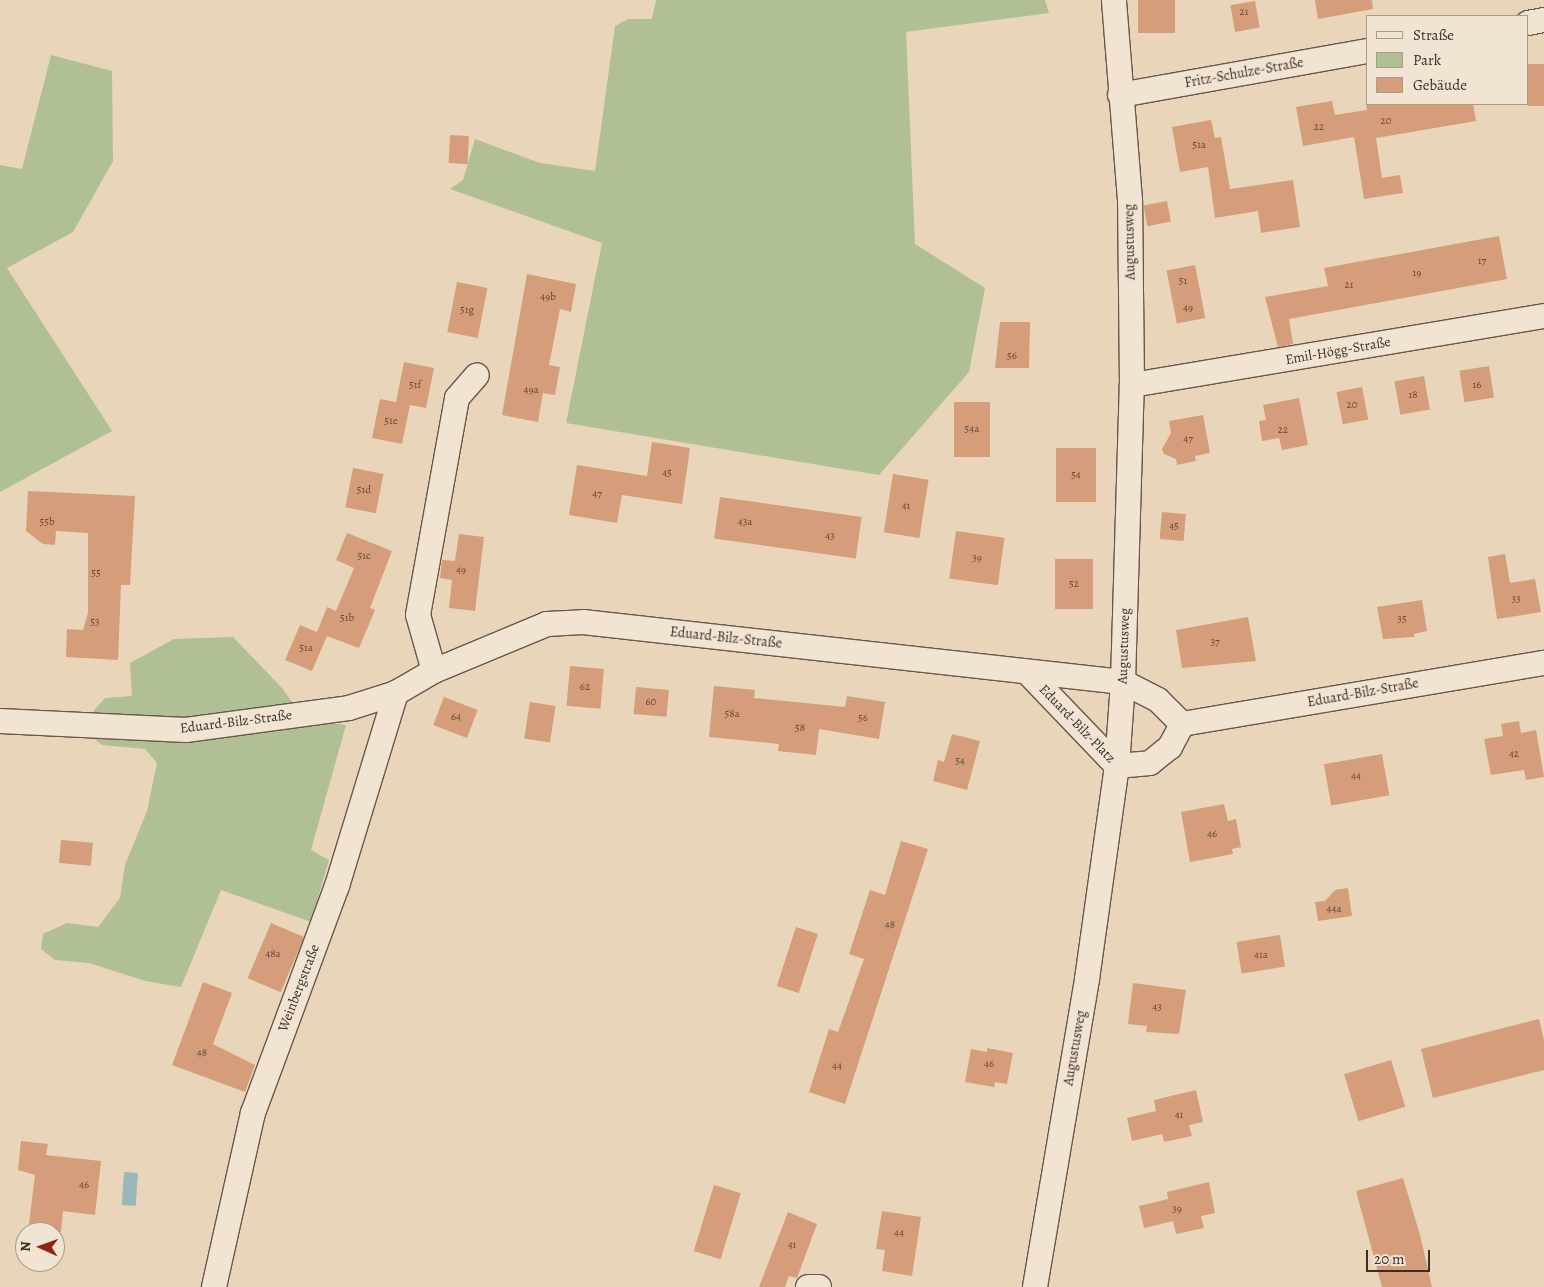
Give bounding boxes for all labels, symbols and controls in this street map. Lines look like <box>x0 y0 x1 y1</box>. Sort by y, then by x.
house number: 21 <box>1240 5 1248 19</box>
legend <box>1366 15 1529 105</box>
text: Straße <box>1413 25 1454 45</box>
text: Park <box>1413 50 1441 70</box>
street label: Fritz-Schulze-Straße <box>1183 54 1305 92</box>
text: Gebäude <box>1413 75 1467 95</box>
house number: 20 <box>1380 114 1392 128</box>
house number: 22 <box>1314 120 1324 134</box>
house number: 51a <box>1192 138 1206 152</box>
street label: Augustusweg <box>1121 204 1139 280</box>
house number: 17 <box>1478 254 1486 268</box>
house number: 19 <box>1413 266 1421 280</box>
house number: 51 <box>1179 274 1187 288</box>
house number: 21 <box>1345 278 1353 292</box>
house number: 49b <box>540 290 556 304</box>
house number: 49 <box>1183 301 1193 315</box>
house number: 51g <box>460 303 474 317</box>
street label: Emil-Högg-Straße <box>1284 333 1392 369</box>
house number: 56 <box>1007 349 1017 363</box>
house number: 51f <box>409 378 421 392</box>
house number: 16 <box>1473 378 1481 392</box>
house number: 49a <box>523 383 539 397</box>
house number: 18 <box>1408 388 1418 402</box>
house number: 20 <box>1346 398 1358 412</box>
house number: 51e <box>384 414 398 428</box>
house number: 54a <box>965 422 979 436</box>
house number: 22 <box>1278 423 1288 437</box>
house number: 47 <box>1183 432 1193 446</box>
house number: 45 <box>662 466 672 480</box>
house number: 54 <box>1071 468 1081 482</box>
house number: 51d <box>357 483 371 497</box>
house number: 47 <box>592 487 602 501</box>
house number: 41 <box>902 499 910 513</box>
house number: 55b <box>39 515 55 529</box>
house number: 43a <box>738 515 752 529</box>
house number: 45 <box>1169 519 1179 533</box>
house number: 43 <box>825 529 835 543</box>
house number: 51c <box>357 549 371 563</box>
house number: 39 <box>972 551 982 565</box>
house number: 49 <box>456 563 466 577</box>
house number: 55 <box>91 566 101 580</box>
house number: 52 <box>1069 577 1079 591</box>
house number: 33 <box>1511 592 1521 606</box>
street label: Augustusweg <box>1114 608 1134 684</box>
house number: 51b <box>340 611 354 625</box>
house number: 35 <box>1397 612 1407 626</box>
house number: 53 <box>90 615 100 629</box>
street label: Eduard-Bilz-Straße <box>669 624 783 652</box>
house number: 37 <box>1210 635 1220 649</box>
house number: 51a <box>299 641 313 655</box>
street label: Eduard-Bilz-Straße <box>1306 675 1420 711</box>
house number: 62 <box>580 680 590 694</box>
street label: Eduard-Bilz-Platz <box>1035 681 1119 767</box>
house number: 60 <box>646 695 656 709</box>
street label: Eduard-Bilz-Straße <box>179 707 293 737</box>
house number: 58a <box>724 707 740 721</box>
house number: 64 <box>451 710 461 724</box>
house number: 56 <box>858 711 868 725</box>
house number: 58 <box>795 721 805 735</box>
house number: 42 <box>1509 747 1519 761</box>
house number: 54 <box>955 754 965 768</box>
house number: 44 <box>1351 769 1361 783</box>
house number: 46 <box>1207 827 1217 841</box>
house number: 44a <box>1326 902 1342 916</box>
house number: 48 <box>885 918 895 932</box>
street label: Weinbergstraße <box>275 942 323 1034</box>
house number: 48a <box>265 947 281 961</box>
house number: 41a <box>1254 948 1268 962</box>
house number: 43 <box>1152 1000 1162 1014</box>
street label: Augustusweg <box>1060 1009 1090 1087</box>
house number: 48 <box>197 1046 207 1060</box>
house number: 46 <box>984 1057 994 1071</box>
house number: 44 <box>832 1059 842 1073</box>
house number: 41 <box>1175 1108 1183 1122</box>
house number: 46 <box>79 1178 89 1192</box>
house number: 39 <box>1172 1202 1182 1216</box>
north arrow <box>15 1222 65 1272</box>
house number: 44 <box>894 1226 904 1240</box>
house number: 41 <box>788 1238 796 1252</box>
scale bar <box>1369 1240 1433 1272</box>
text: N <box>16 1241 35 1252</box>
text: 20 m <box>1374 1249 1405 1269</box>

